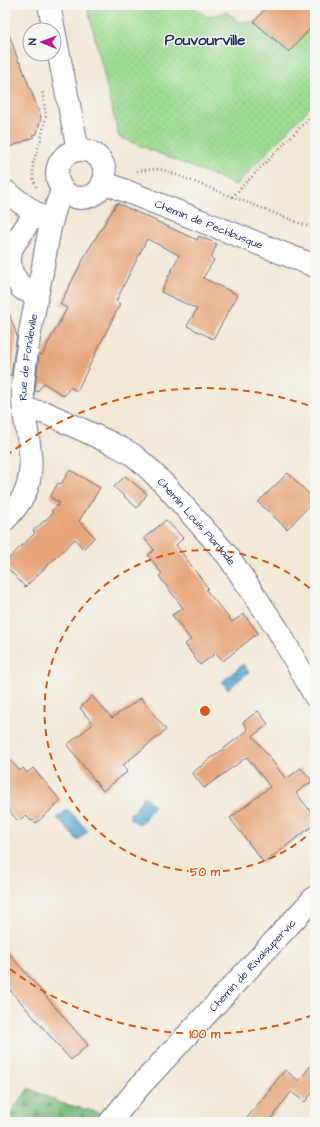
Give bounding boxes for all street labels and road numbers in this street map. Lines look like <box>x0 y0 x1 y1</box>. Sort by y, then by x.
street label: Chemin de Pechbusque <box>153 196 265 252</box>
street label: Rue de Fondeville <box>15 313 41 401</box>
street label: Chemin Louis Plantade <box>154 474 239 568</box>
street label: Chemin de Rivalsupervic <box>205 915 299 1015</box>

